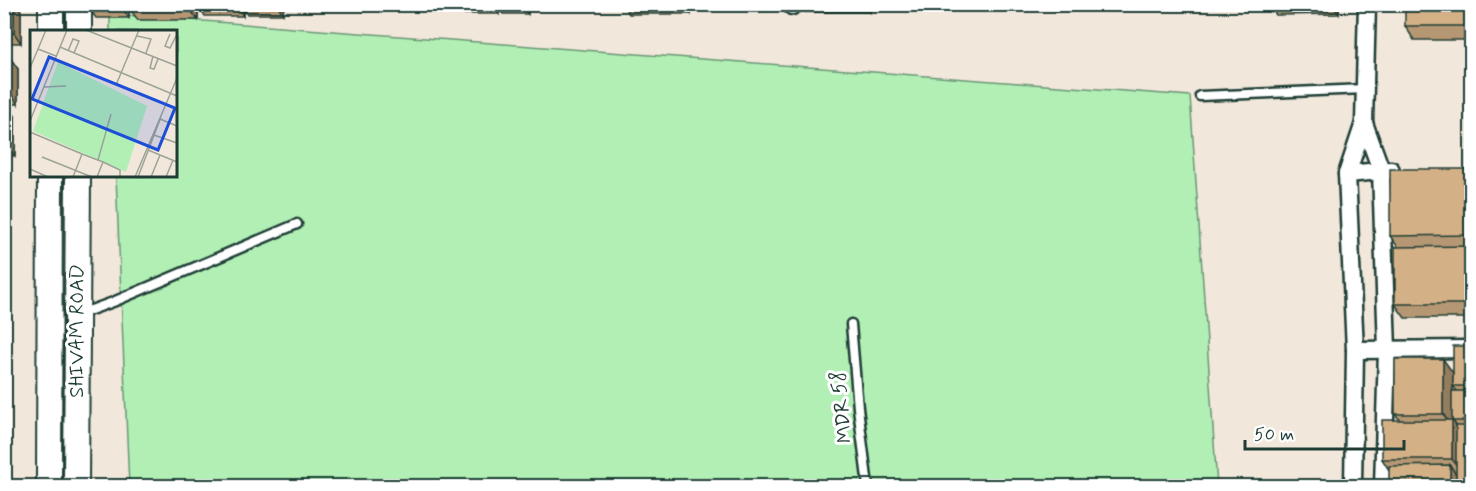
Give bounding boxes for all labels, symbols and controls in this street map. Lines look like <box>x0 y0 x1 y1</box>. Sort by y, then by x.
inset map <box>30 30 177 177</box>
street label: SHIVAM ROAD <box>64 264 91 398</box>
street label: MDR 58 <box>825 369 859 445</box>
scale bar <box>1245 413 1404 451</box>
text: 50 m <box>1254 423 1294 447</box>

